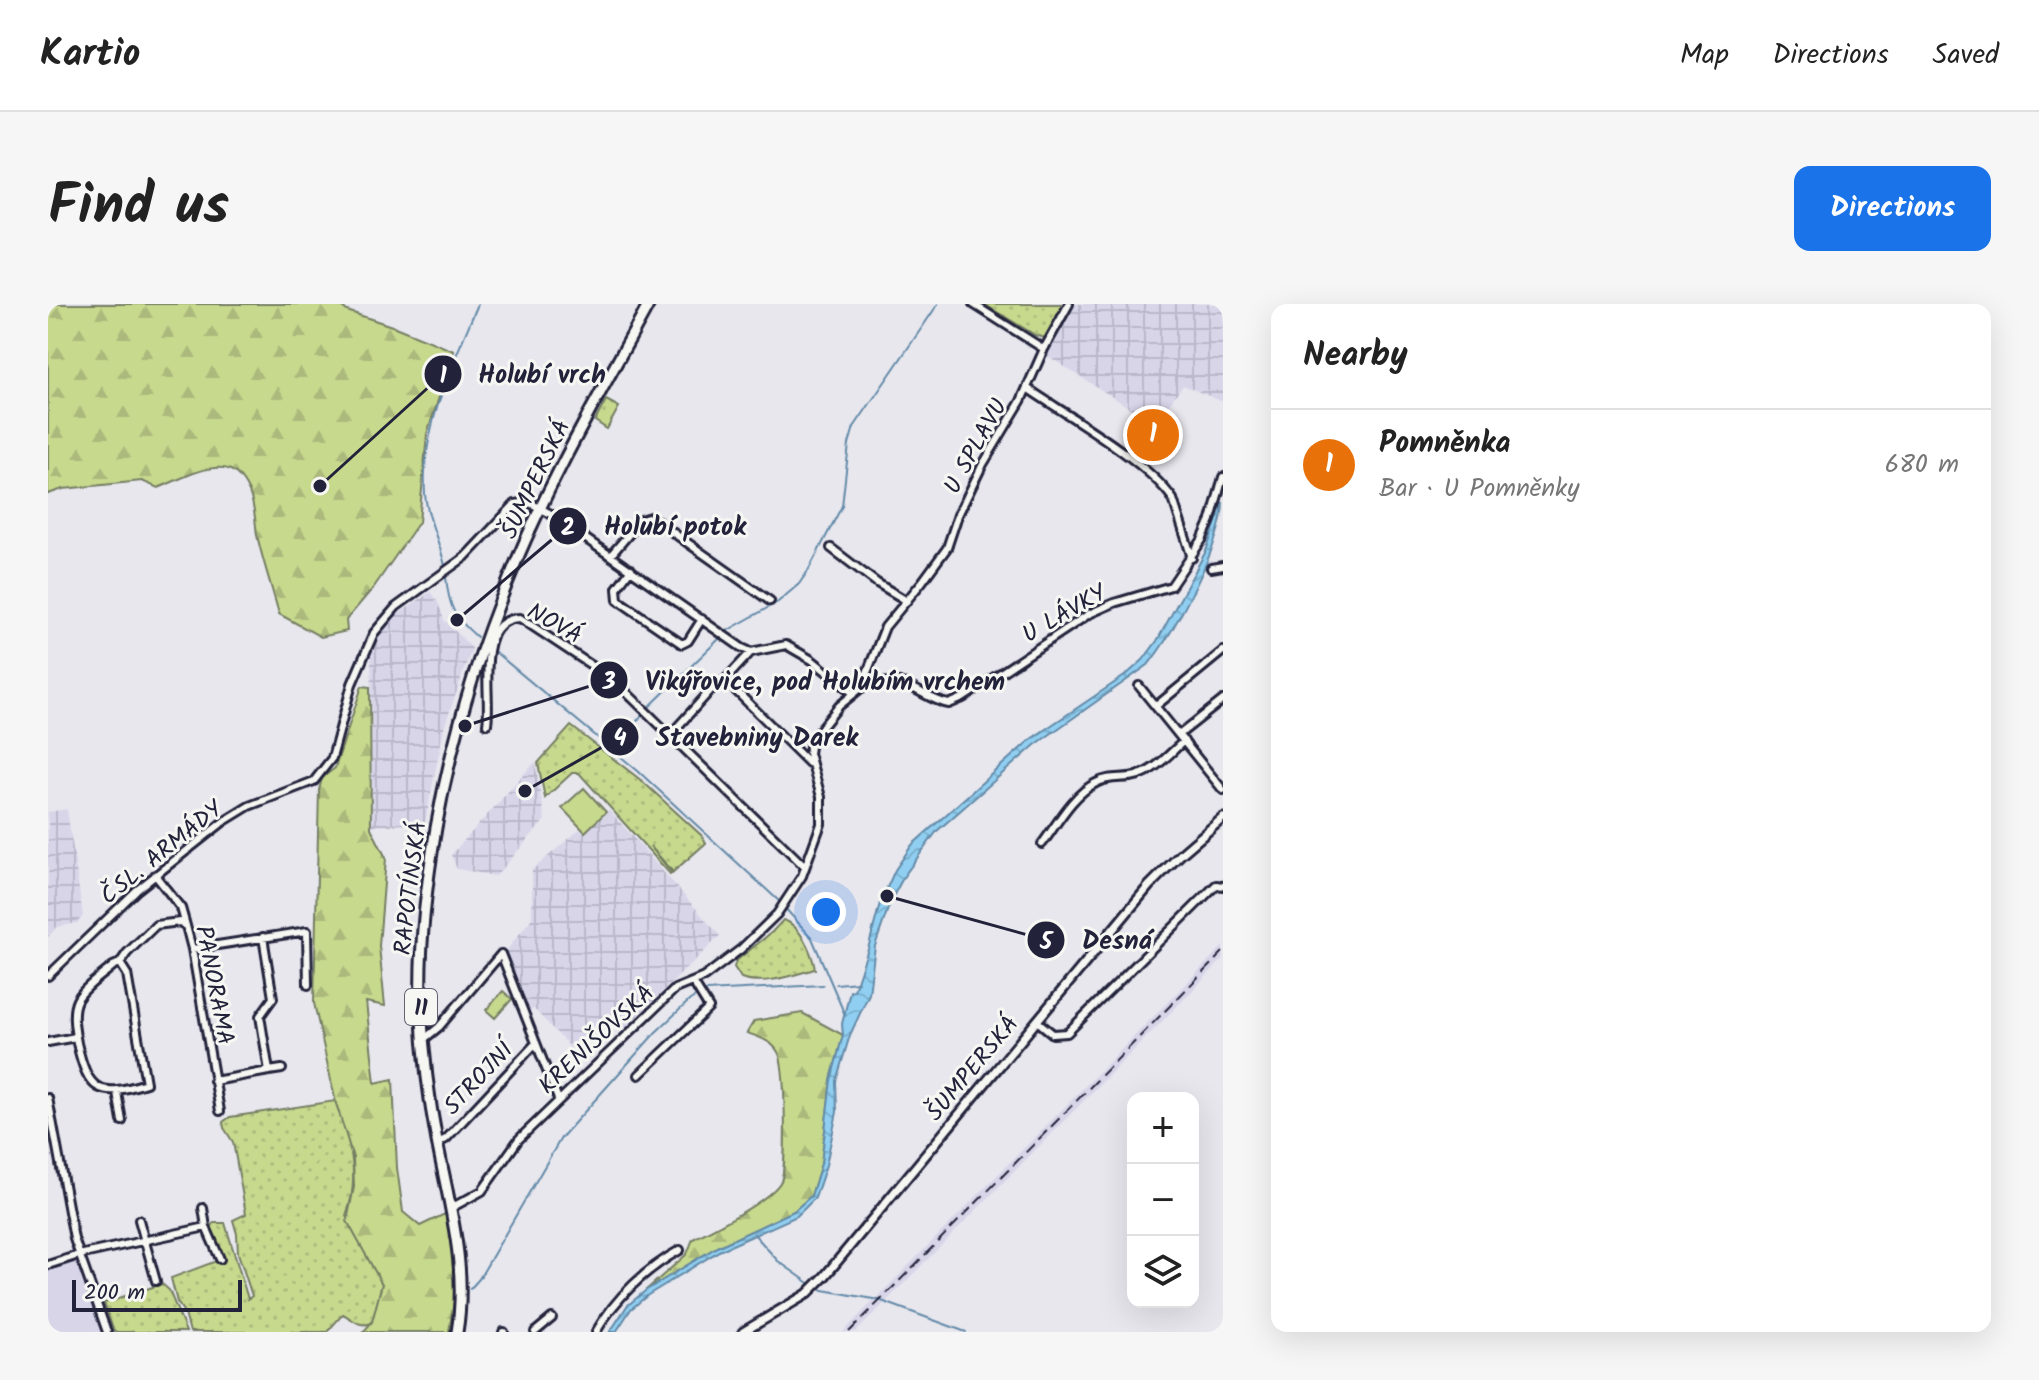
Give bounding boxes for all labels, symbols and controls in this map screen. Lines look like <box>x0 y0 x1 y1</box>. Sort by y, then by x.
text: Kartio <box>40 25 140 85</box>
text: Map <box>1680 33 1729 78</box>
text: Directions <box>1773 33 1889 78</box>
text: Saved <box>1933 33 1999 78</box>
text: Find us <box>48 163 229 253</box>
button: Directions <box>1794 166 1991 251</box>
text: Nearby <box>1303 329 1408 383</box>
callout: Holubí vrch <box>423 349 622 399</box>
text: Holubí vrch <box>478 355 606 397</box>
text: 1 <box>439 357 447 396</box>
street label: U SPLAVU <box>934 392 1019 502</box>
pin: 1 <box>1127 405 1179 465</box>
street label: ŠUMPERSKÁ <box>491 413 582 546</box>
text: Pomněnka <box>1379 420 1511 468</box>
text: 1 <box>1325 444 1333 486</box>
text: 680 m <box>1885 444 1959 486</box>
text: Bar · U Pomněnky <box>1379 468 1579 510</box>
callout: Holubí potok <box>548 501 762 551</box>
text: Holubí potok <box>604 507 747 549</box>
text: 2 <box>561 509 575 548</box>
street label: U LÁVKY <box>1015 574 1116 654</box>
street label: NOVÁ <box>519 593 589 656</box>
callout: Vikýřovice, pod Holubím vrchem <box>589 655 1021 705</box>
text: Vikýřovice, pod Holubím vrchem <box>645 662 1005 704</box>
text: 3 <box>601 663 616 702</box>
callout: Stavebniny Darek <box>600 712 874 762</box>
text: Stavebniny Darek <box>656 718 859 760</box>
text: 4 <box>613 719 627 758</box>
street label: ČSL. ARMÁDY <box>92 790 233 915</box>
street label: RAPOTÍNSKÁ <box>384 819 439 957</box>
your location <box>806 892 846 932</box>
callout: Desná <box>1026 915 1168 965</box>
text: Desná <box>1082 921 1156 963</box>
street label: PANORAMA <box>183 922 244 1048</box>
text: 5 <box>1039 923 1054 962</box>
street label: KRENIŠOVSKÁ <box>530 976 664 1105</box>
road number: 11 <box>405 989 437 1025</box>
street label: ŠUMPERSKÁ <box>917 1007 1029 1131</box>
street label: STROJNÍ <box>434 1030 526 1125</box>
map controls <box>1127 1092 1199 1308</box>
button: + <box>1127 1092 1199 1164</box>
button: − <box>1127 1164 1199 1236</box>
button: layers <box>1127 1236 1199 1308</box>
scale bar <box>72 1276 242 1312</box>
text: 200 m <box>84 1276 145 1311</box>

